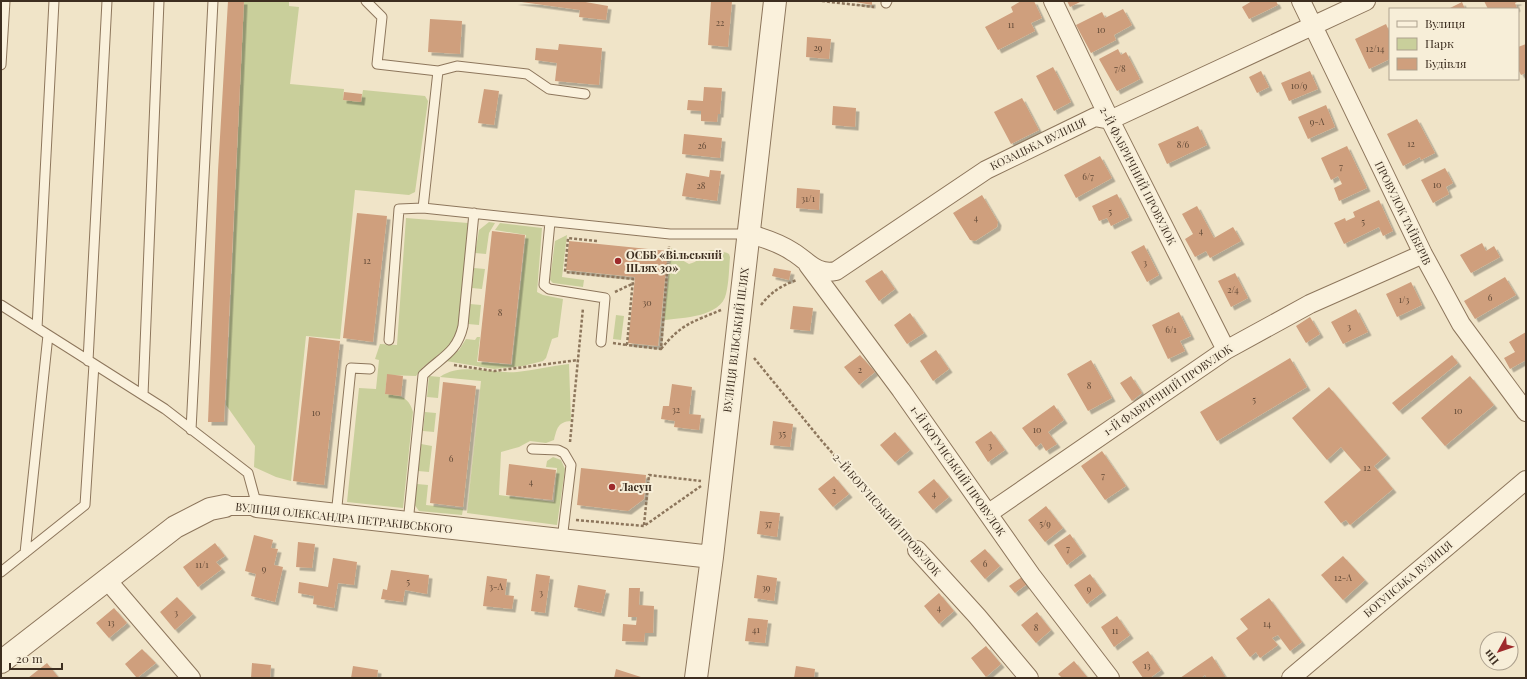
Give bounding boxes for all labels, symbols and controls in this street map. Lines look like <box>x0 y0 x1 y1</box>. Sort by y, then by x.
legend <box>1389 8 1519 80</box>
text: Вулиця <box>1425 15 1466 31</box>
house number: 22 <box>716 16 724 28</box>
house number: 11 <box>1008 18 1015 30</box>
house number: 10 <box>1097 23 1105 35</box>
text: Парк <box>1425 35 1454 51</box>
house number: 29 <box>814 41 823 53</box>
house number: 12/14 <box>1366 42 1385 54</box>
text: Будівля <box>1425 55 1467 71</box>
house number: 7/8 <box>1114 62 1126 74</box>
house number: 10/9 <box>1291 79 1308 91</box>
street label: 2-Й ФАБРИЧНИЙ ПРОВУЛОК <box>1097 104 1180 248</box>
street label: КОЗАЦЬКА ВУЛИЦЯ <box>987 114 1088 173</box>
house number: 9-А <box>1310 115 1325 127</box>
house number: 12 <box>1407 137 1415 149</box>
house number: 8/6 <box>1177 138 1190 150</box>
house number: 26 <box>698 139 707 151</box>
street label: ПРОВУЛОК ТАЙБЕРІВ <box>1372 158 1435 267</box>
house number: 7 <box>1339 160 1343 172</box>
house number: 6/7 <box>1082 170 1094 182</box>
house number: 10 <box>1433 178 1441 190</box>
house number: 28 <box>697 179 706 191</box>
house number: 31/1 <box>801 192 816 204</box>
house number: 5 <box>1108 205 1112 217</box>
house number: 4 <box>974 211 979 223</box>
house number: 5 <box>1361 215 1365 227</box>
house number: 4 <box>1199 224 1204 236</box>
place label: ОСББ «Вільський Шлях 30» <box>626 247 722 275</box>
house number: 12 <box>363 254 371 266</box>
marker: ОСББ «Вільський Шлях 30» <box>613 256 623 266</box>
house number: 3 <box>1143 256 1147 268</box>
street label: ВУЛИЦЯ ВІЛЬСЬКИЙ ШЛЯХ <box>719 267 752 413</box>
house number: 2/4 <box>1227 283 1239 295</box>
house number: 6 <box>1488 291 1493 303</box>
house number: 1/3 <box>1399 293 1409 305</box>
house number: 30 <box>642 296 652 308</box>
house number: 8 <box>498 306 503 318</box>
house number: 3 <box>1347 320 1351 332</box>
house number: 6/1 <box>1165 323 1177 335</box>
street label: 1-Й ФАБРИЧНИЙ ПРОВУЛОК <box>1100 340 1236 439</box>
house number: 2 <box>858 363 862 375</box>
house number: 8 <box>1087 379 1092 391</box>
house number: 5 <box>1252 393 1256 405</box>
street label: 1-Й БОГУНСЬКИЙ ПРОВУЛОК <box>907 402 1010 540</box>
house number: 32 <box>672 403 680 415</box>
house number: 10 <box>1454 404 1462 416</box>
house number: 10 <box>312 406 320 418</box>
house number: 10 <box>1033 423 1041 435</box>
house number: 35 <box>778 427 786 439</box>
house number: 3 <box>988 439 992 451</box>
street label: 2-Й БОГУНСЬКИЙ ПРОВУЛОК <box>830 450 945 580</box>
house number: 6 <box>449 452 454 464</box>
house number: 12 <box>1363 461 1371 473</box>
house number: 7 <box>1101 469 1105 481</box>
house number: 4 <box>529 475 534 487</box>
place label: Ласун <box>619 479 652 494</box>
marker: Ласун <box>607 482 617 492</box>
house number: 2 <box>832 484 836 496</box>
house number: 4 <box>932 487 937 499</box>
street label: ВУЛИЦЯ ОЛЕКСАНДРА ПЕТРАКІВСЬКОГО <box>235 499 453 536</box>
house number: 37 <box>764 517 772 529</box>
house number: 5/9 <box>1039 517 1051 529</box>
street label: БОГУНСЬКА ВУЛИЦЯ <box>1360 537 1455 620</box>
house number: 7 <box>1066 542 1070 554</box>
house number: 6 <box>983 557 988 569</box>
house number: 11/1 <box>195 558 209 570</box>
house number: 9 <box>262 562 267 574</box>
house number: 12-А <box>1334 571 1352 583</box>
house number: 5 <box>406 575 410 587</box>
house number: 3-А <box>489 580 503 592</box>
house number: 39 <box>762 581 771 593</box>
house number: 9 <box>1087 582 1092 594</box>
house number: 3 <box>539 586 543 598</box>
house number: 4 <box>937 601 942 613</box>
house number: 3 <box>174 606 178 618</box>
house number: 13 <box>107 616 115 628</box>
house number: 14 <box>1263 617 1271 629</box>
house number: 8 <box>1034 621 1039 633</box>
house number: 41 <box>752 623 761 635</box>
house number: 11 <box>1112 624 1119 636</box>
north arrow <box>1479 631 1519 671</box>
scale bar <box>10 645 62 671</box>
text: Пн <box>1480 647 1502 669</box>
text: 20 m <box>16 650 43 666</box>
house number: 13 <box>1143 659 1151 671</box>

